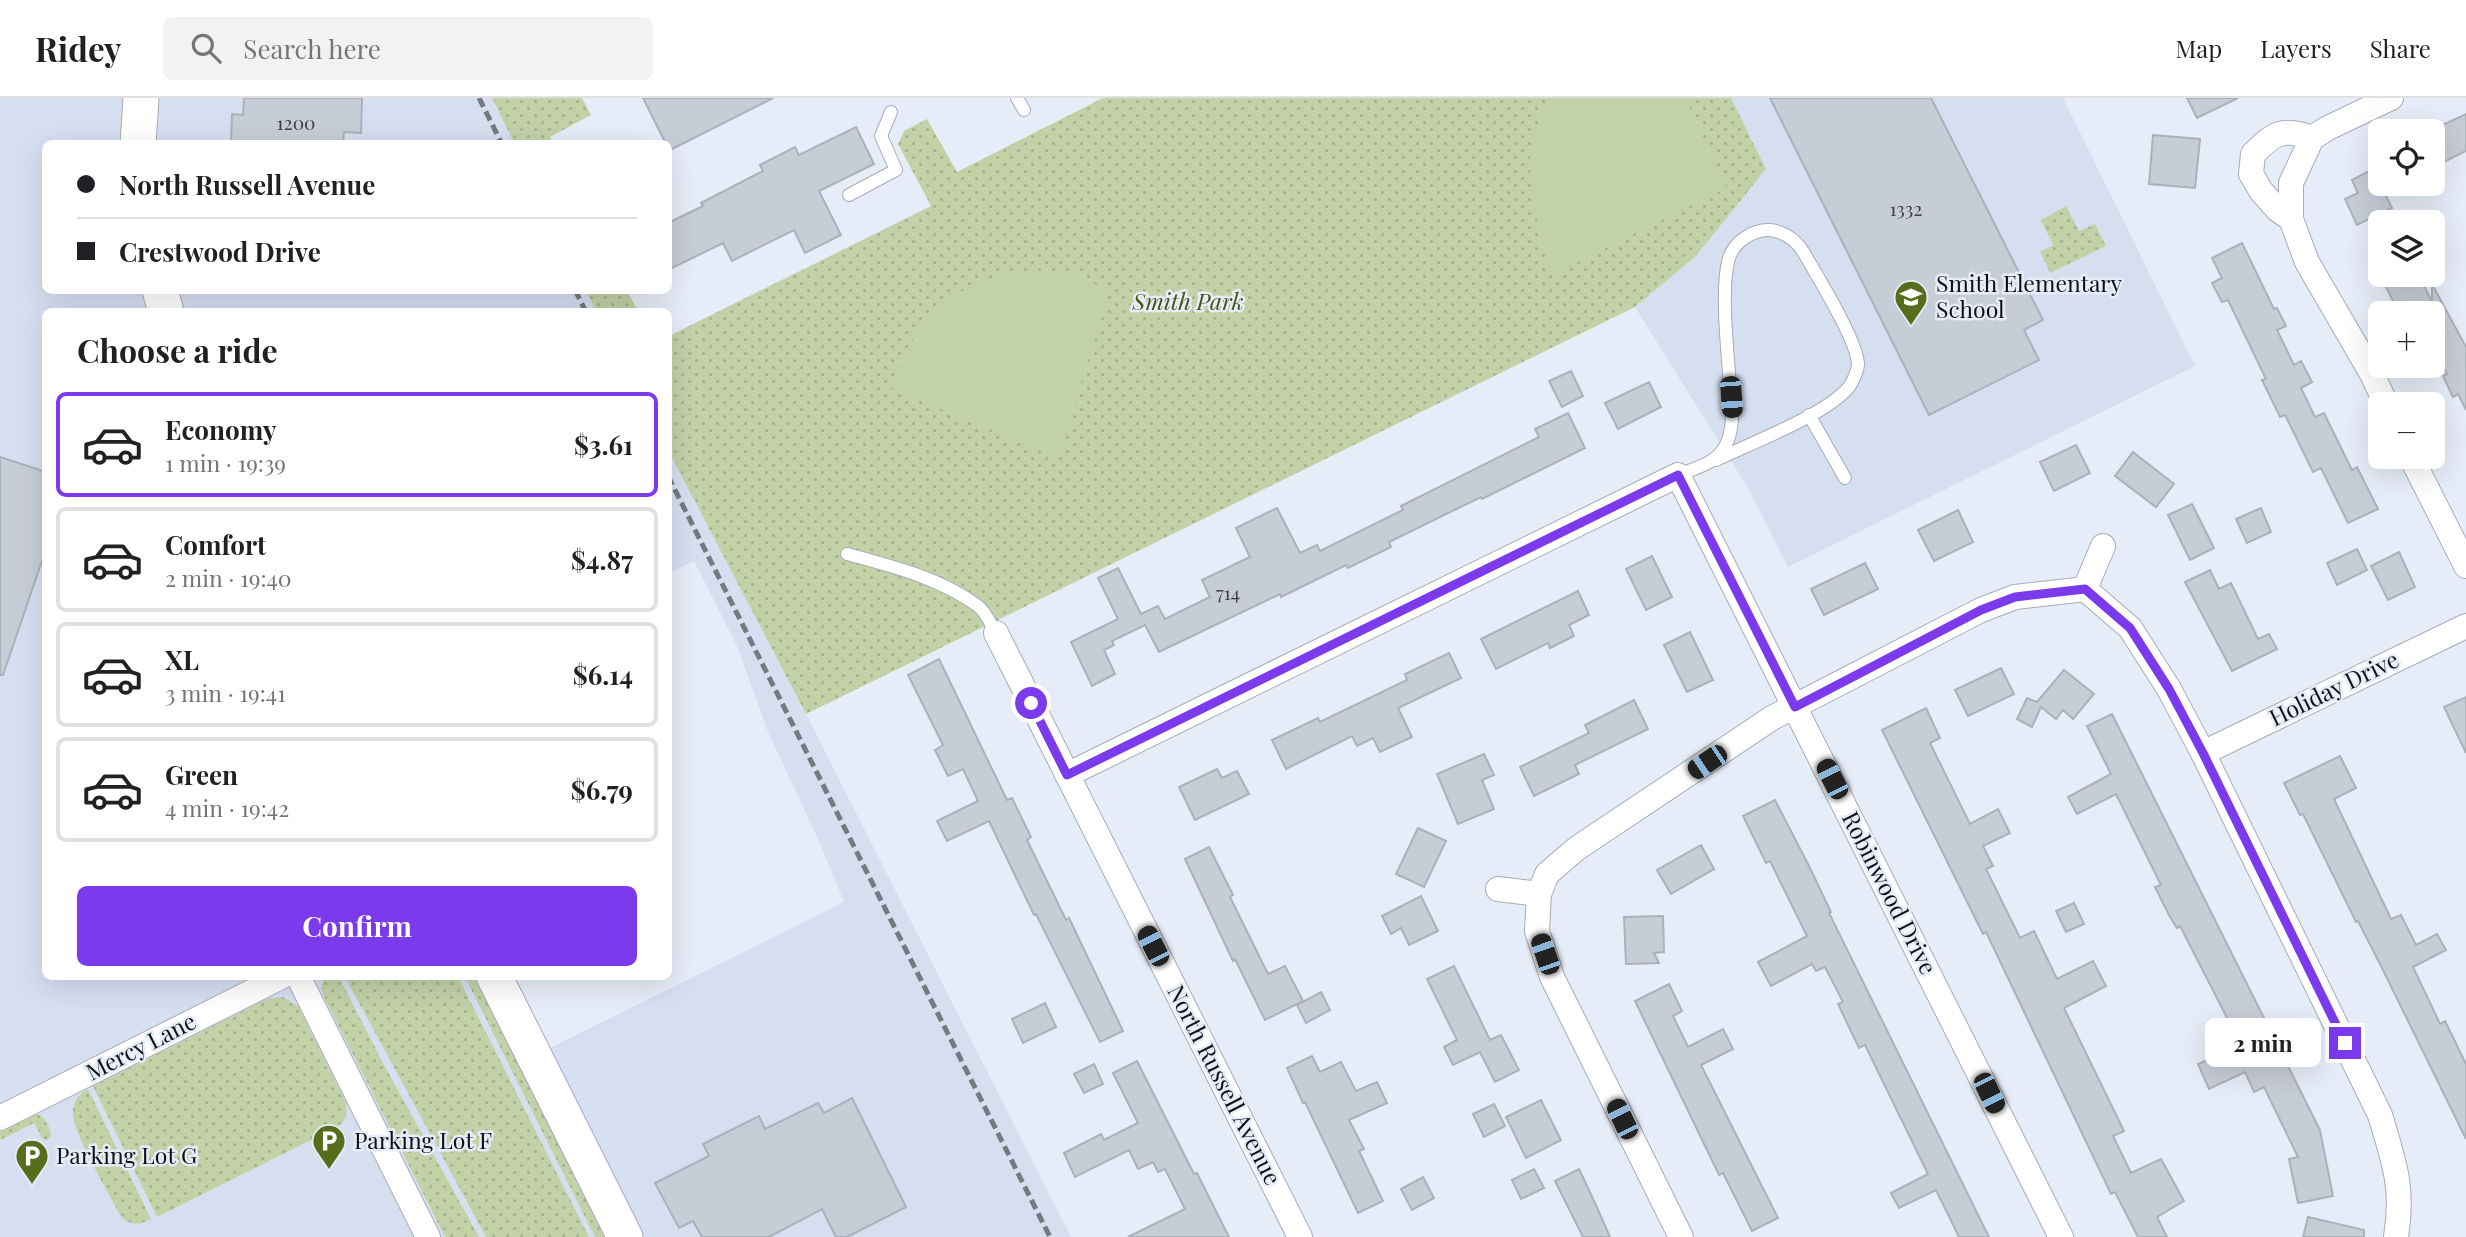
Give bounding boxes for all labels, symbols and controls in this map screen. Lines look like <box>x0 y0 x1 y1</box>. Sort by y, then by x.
search box <box>163 17 653 80</box>
text: Ridey <box>35 26 121 70</box>
icon: search <box>187 29 225 67</box>
text: Search here <box>243 31 381 66</box>
text: Map <box>2176 32 2222 64</box>
text: Layers <box>2260 32 2332 64</box>
text: Share <box>2370 32 2431 64</box>
house number: 1200 <box>277 109 315 135</box>
map controls <box>2368 119 2445 469</box>
button: locate <box>2368 119 2445 196</box>
text: North Russell Avenue <box>119 167 375 202</box>
house number: 1332 <box>1890 195 1922 221</box>
button: layers <box>2368 210 2445 287</box>
text: Crestwood Drive <box>119 234 321 269</box>
place label: Smith Elementary School <box>1936 267 2123 324</box>
school or university icon: Smith Elementary School <box>1892 278 1930 327</box>
park label: Smith Park <box>1131 285 1244 316</box>
button: + <box>2368 301 2445 378</box>
text: Choose a ride <box>77 328 278 371</box>
car <box>1720 375 1743 419</box>
button: − <box>2368 392 2445 469</box>
text: Economy <box>165 412 276 447</box>
icon: car <box>81 413 144 476</box>
text: $3.61 <box>574 427 633 462</box>
text: 1 min · 19:39 <box>165 447 286 478</box>
text: Comfort <box>165 527 266 562</box>
icon: car <box>81 528 144 591</box>
text: $4.87 <box>571 542 633 577</box>
text: 2 min · 19:40 <box>165 562 292 593</box>
house number: 714 <box>1216 579 1240 605</box>
text: XL <box>165 642 199 677</box>
icon: car <box>81 643 144 706</box>
street label: Holiday Drive <box>2263 643 2403 732</box>
text: $6.14 <box>573 657 633 692</box>
text: 3 min · 19:41 <box>165 677 286 708</box>
route start <box>1015 687 1047 719</box>
car <box>1684 742 1731 782</box>
car <box>1814 756 1851 802</box>
text: Green <box>165 757 238 792</box>
icon: car <box>81 758 144 821</box>
text: $6.79 <box>571 772 633 807</box>
text: 4 min · 19:42 <box>165 792 289 823</box>
street label: Robinwood Drive <box>1836 806 1945 979</box>
button: Confirm <box>77 886 637 966</box>
car <box>1135 923 1172 969</box>
car <box>1529 931 1562 977</box>
street label: North Russell Avenue <box>1161 979 1289 1190</box>
street label: Mercy Lane <box>80 1005 200 1087</box>
callout: 2 min <box>2205 1018 2320 1068</box>
text: 2 min <box>2233 1027 2293 1058</box>
route end <box>2329 1027 2361 1059</box>
car <box>1971 1070 2008 1116</box>
car <box>1604 1096 1641 1142</box>
parking icon: Parking Lot F <box>310 1122 348 1171</box>
place label: Parking Lot F <box>354 1124 492 1155</box>
parking icon: Parking Lot G <box>13 1137 51 1186</box>
place label: Parking Lot G <box>56 1139 197 1170</box>

